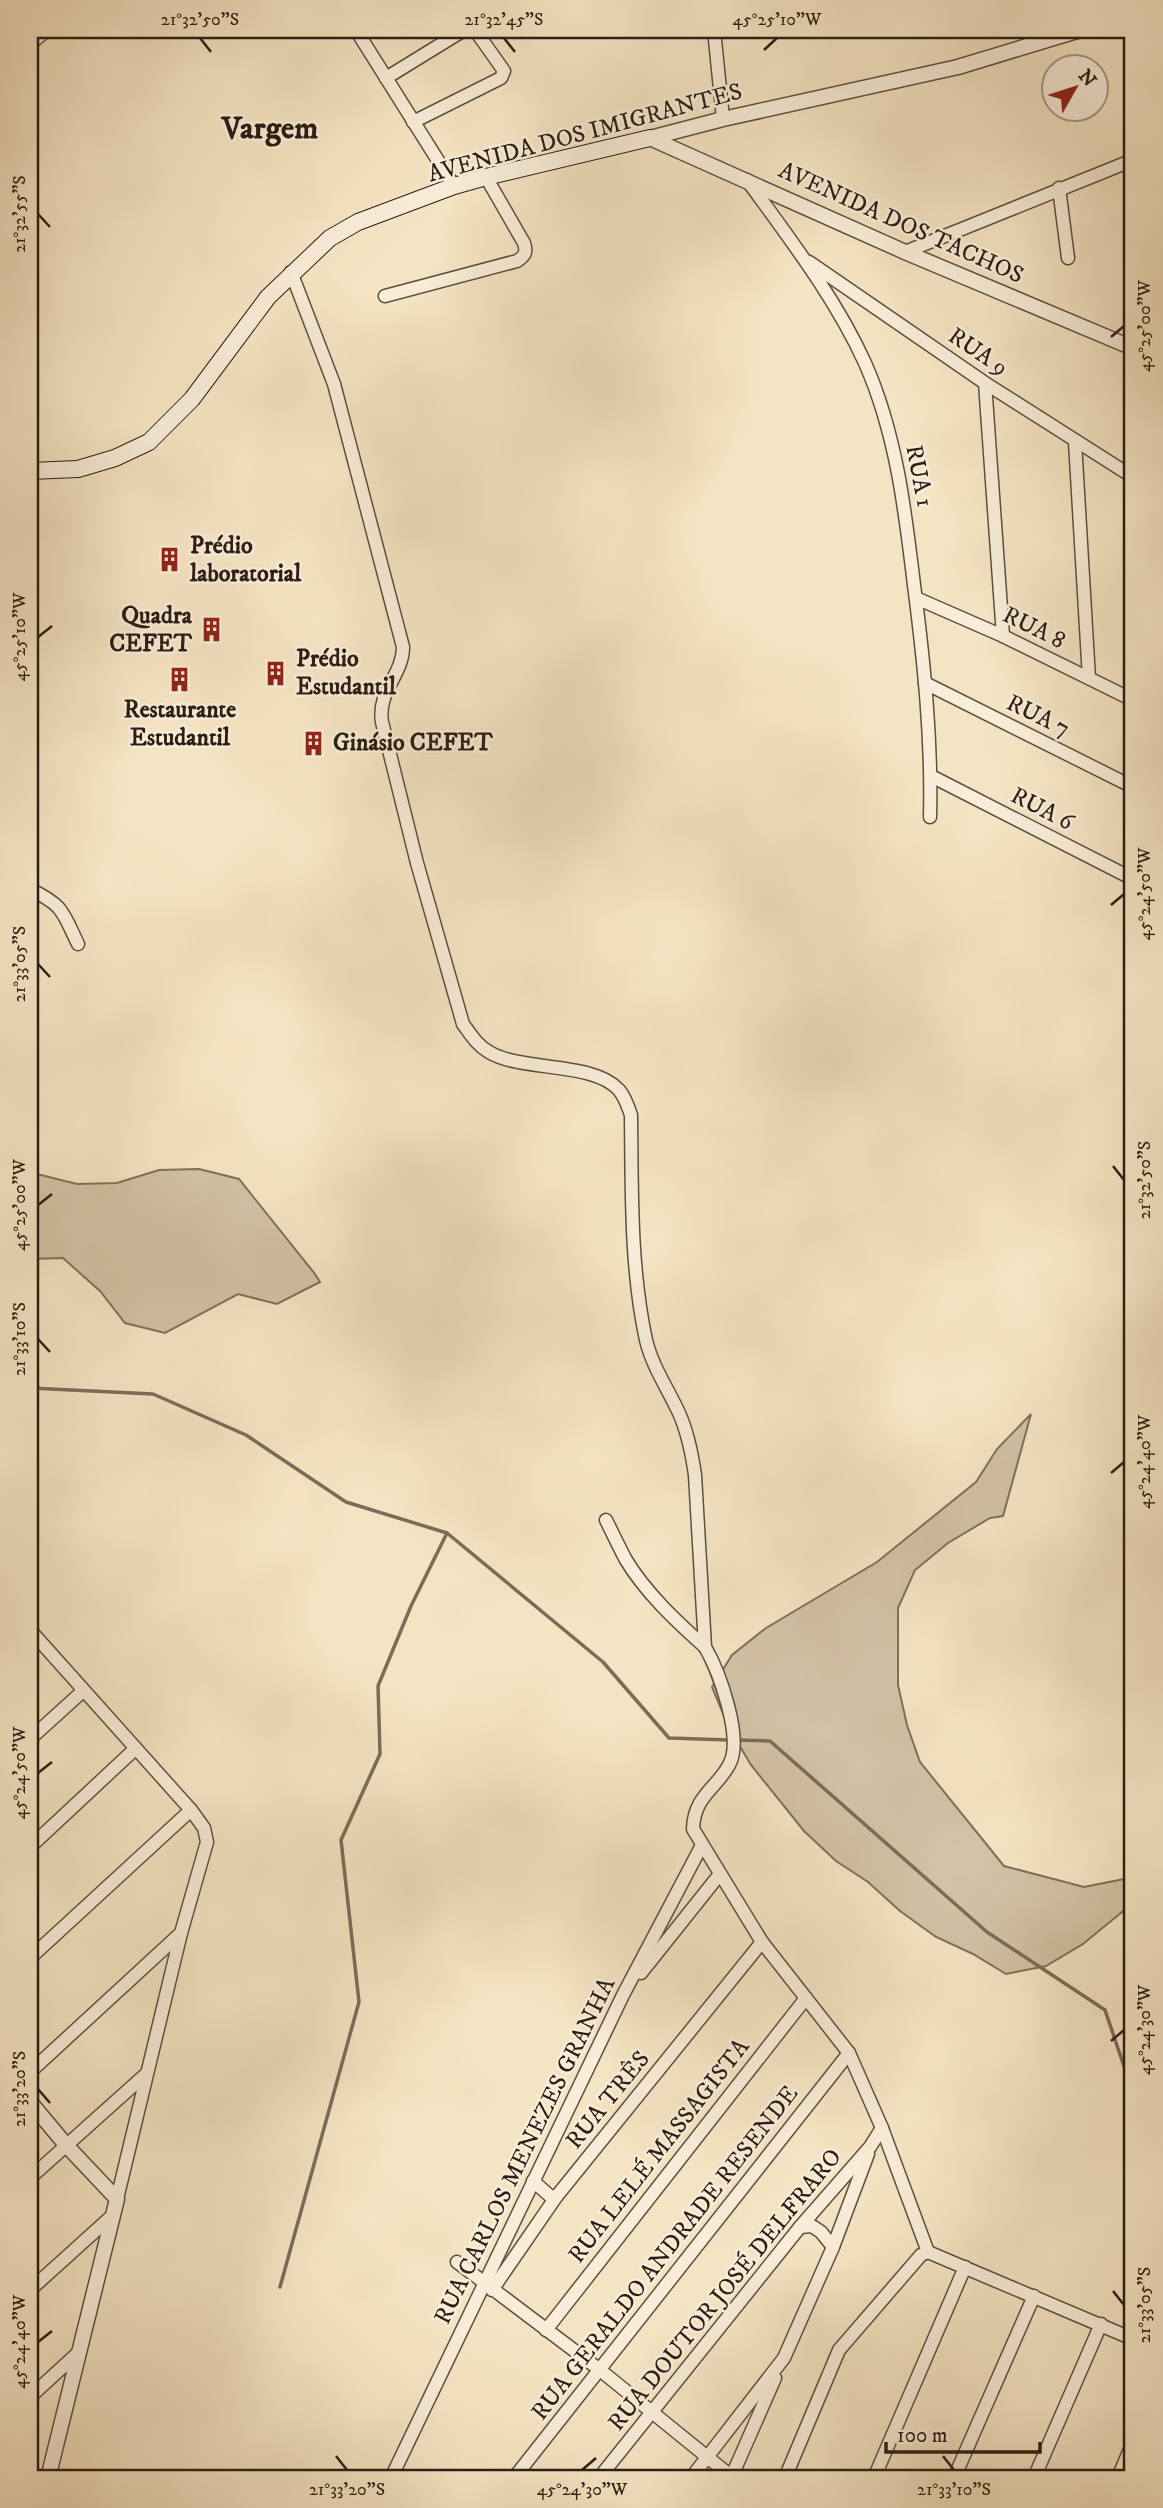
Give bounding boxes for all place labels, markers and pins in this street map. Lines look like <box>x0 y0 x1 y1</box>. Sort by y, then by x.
place label: Prédio laboratorial <box>189 531 302 589</box>
building icon: Prédio laboratorial <box>156 546 184 574</box>
place label: Quadra CEFET <box>109 601 193 659</box>
building icon: Quadra CEFET <box>198 616 226 644</box>
place label: Prédio Estudantil <box>296 644 397 702</box>
building icon: Prédio Estudantil <box>262 659 290 687</box>
building icon: Restaurante Estudantil <box>166 665 194 693</box>
place label: Restaurante Estudantil <box>124 695 236 753</box>
place label: Ginásio CEFET <box>333 728 493 758</box>
building icon: Ginásio CEFET <box>299 729 327 757</box>

